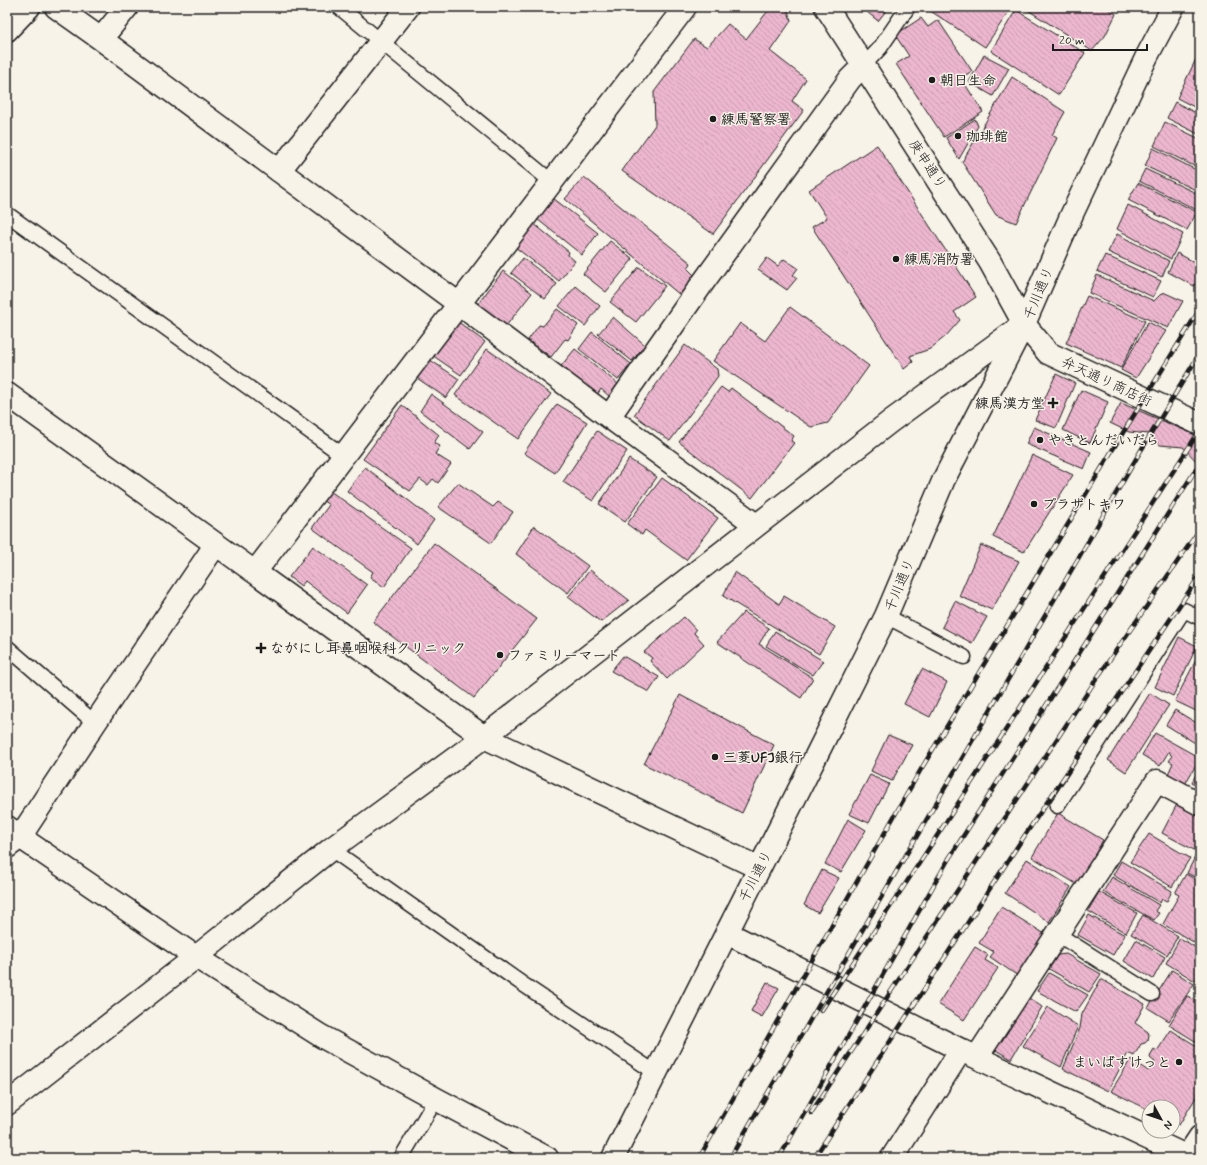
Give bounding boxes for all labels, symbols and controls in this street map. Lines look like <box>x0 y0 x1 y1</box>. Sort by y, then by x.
scale bar <box>1053 26 1147 52</box>
text: 20 m <box>1059 33 1085 49</box>
place label: 朝日生命 <box>940 72 996 90</box>
marker: 朝日生命 <box>927 75 937 85</box>
place label: 練馬警察署 <box>721 111 791 129</box>
marker: 練馬警察署 <box>708 114 718 124</box>
place label: 珈琲館 <box>966 128 1008 146</box>
marker: 珈琲館 <box>953 131 963 141</box>
street label: 庚申通り <box>904 136 950 193</box>
place label: 練馬消防署 <box>904 251 974 269</box>
marker: 練馬消防署 <box>891 254 901 264</box>
street label: 千川通り <box>1020 264 1058 323</box>
street label: 弁天通り商店街 <box>1058 353 1155 411</box>
place label: 練馬漢方堂 <box>975 395 1045 413</box>
marker: 練馬漢方堂 <box>1048 398 1058 408</box>
place label: やきとんだいだら <box>1048 432 1160 450</box>
marker: やきとんだいだら <box>1035 435 1045 445</box>
place label: プラザトキワ <box>1042 496 1126 514</box>
marker: プラザトキワ <box>1029 499 1039 509</box>
street label: 千川通り <box>881 556 919 615</box>
place label: ながにし耳鼻咽喉科クリニック <box>270 640 466 658</box>
marker: ながにし耳鼻咽喉科クリニック <box>255 642 267 654</box>
place label: ファミリーマート <box>508 647 621 665</box>
marker: ファミリーマート <box>495 650 505 660</box>
place label: 三菱UFJ銀行 <box>723 749 803 767</box>
marker: 三菱UFJ銀行 <box>710 752 720 762</box>
street label: 千川通り <box>735 847 777 905</box>
place label: まいばすけっと <box>1073 1054 1171 1072</box>
marker: まいばすけっと <box>1174 1057 1184 1067</box>
north arrow <box>1141 1099 1181 1139</box>
text: N <box>1160 1117 1176 1132</box>

